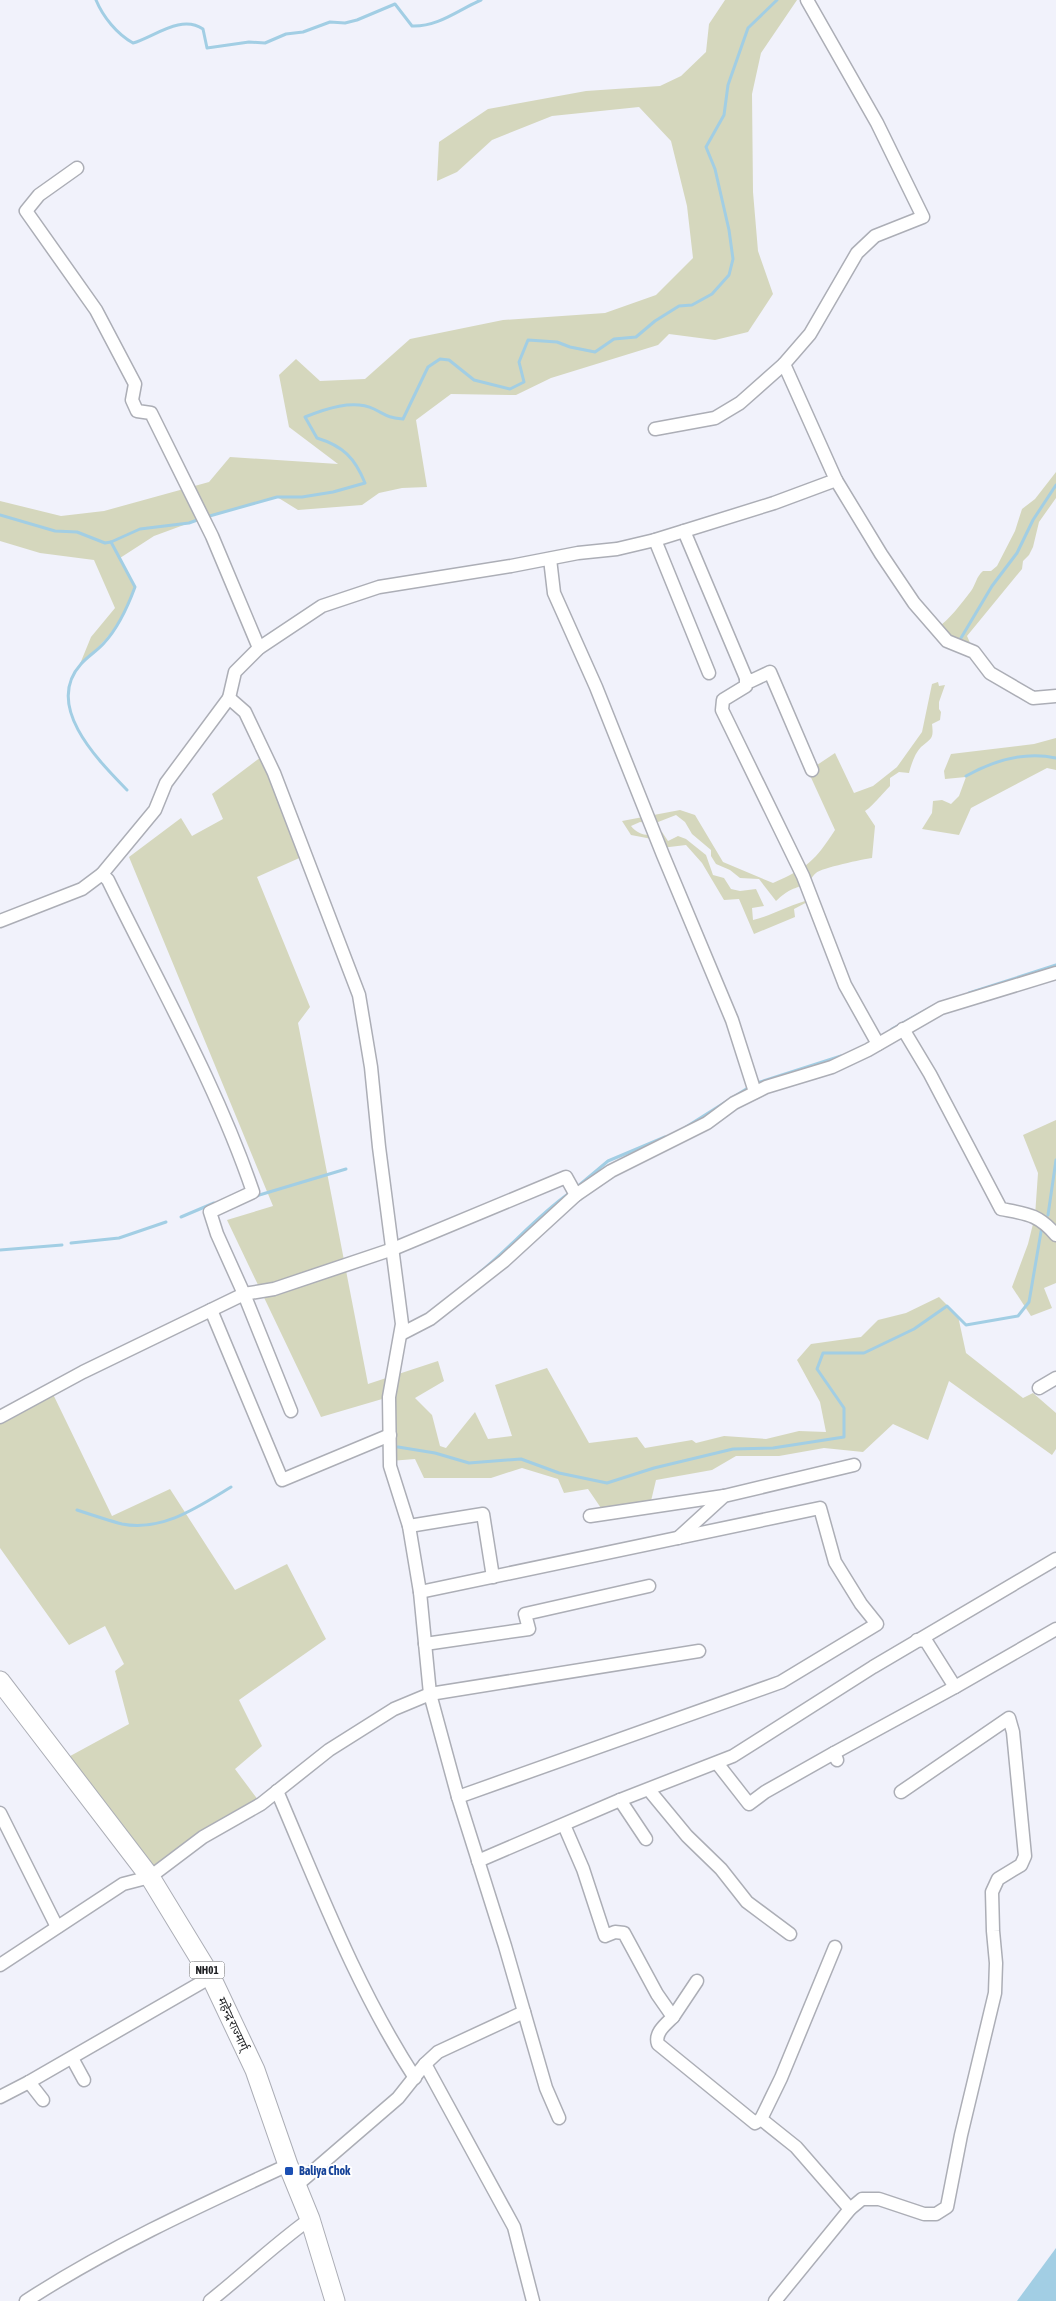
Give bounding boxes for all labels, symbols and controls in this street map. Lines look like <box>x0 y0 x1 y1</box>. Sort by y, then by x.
road number: NH01 <box>190 1962 224 1978</box>
street label: महेन्द्र राज्मार्ग् <box>215 1995 253 2055</box>
place label: Baliya Chok <box>299 2164 351 2178</box>
marker: Baliya Chok <box>283 2165 295 2177</box>

